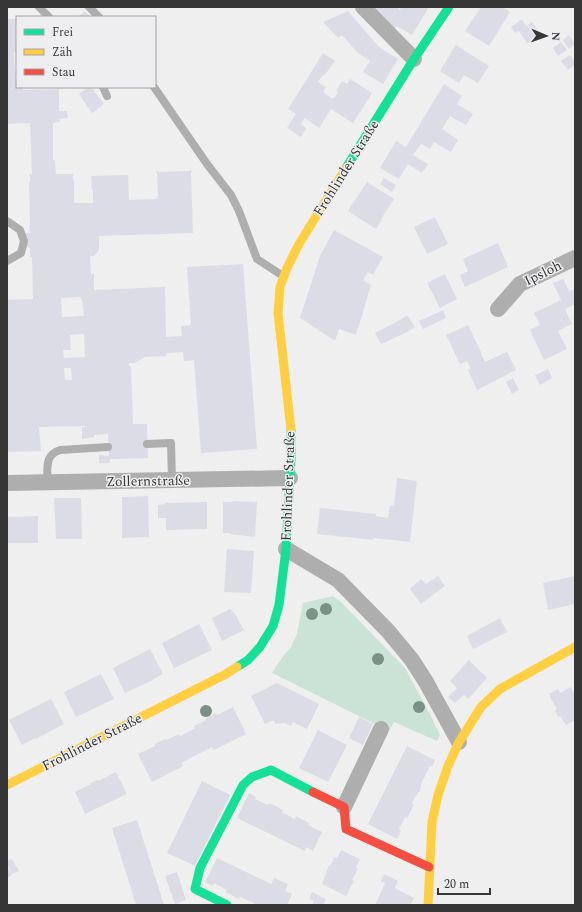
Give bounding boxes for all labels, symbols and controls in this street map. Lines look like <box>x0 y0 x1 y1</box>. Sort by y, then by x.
legend <box>16 16 156 88</box>
north arrow <box>526 16 566 56</box>
text: Frei <box>52 23 74 42</box>
text: N <box>547 32 564 41</box>
text: Zäh <box>52 43 73 62</box>
text: Stau <box>52 63 76 82</box>
street label: Frohlinder Straße <box>308 116 384 220</box>
street label: Ipsloh <box>521 255 565 291</box>
street label: Frohlinder Straße <box>276 430 300 541</box>
street label: Zollernstraße <box>106 470 190 492</box>
street label: Frohlinder Straße <box>38 708 146 776</box>
scale bar <box>438 870 490 896</box>
text: 20 m <box>444 875 469 894</box>

